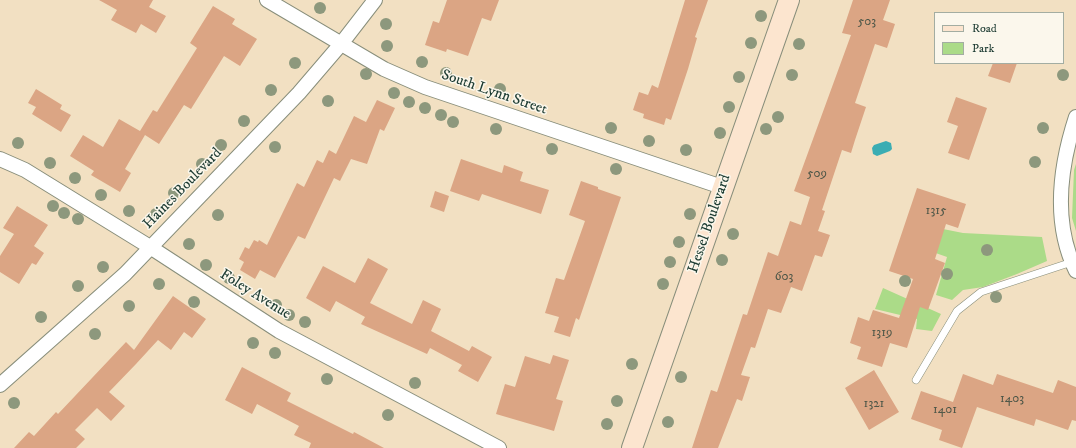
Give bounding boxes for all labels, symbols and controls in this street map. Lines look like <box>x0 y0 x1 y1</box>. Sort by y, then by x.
legend <box>934 12 1064 64</box>
house number: 503 <box>858 14 876 30</box>
text: Road <box>972 21 997 36</box>
text: Park <box>972 41 994 56</box>
street label: South Lynn Street <box>439 67 549 119</box>
street label: Haines Boulevard <box>140 145 226 233</box>
house number: 509 <box>807 166 827 182</box>
street label: Hessel Boulevard <box>685 172 735 276</box>
house number: 1315 <box>926 203 946 219</box>
street label: Foley Avenue <box>216 266 294 324</box>
house number: 603 <box>775 269 793 285</box>
house number: 1319 <box>872 325 892 341</box>
house number: 1403 <box>1000 391 1024 407</box>
house number: 1321 <box>864 396 884 412</box>
house number: 1401 <box>933 402 957 418</box>

